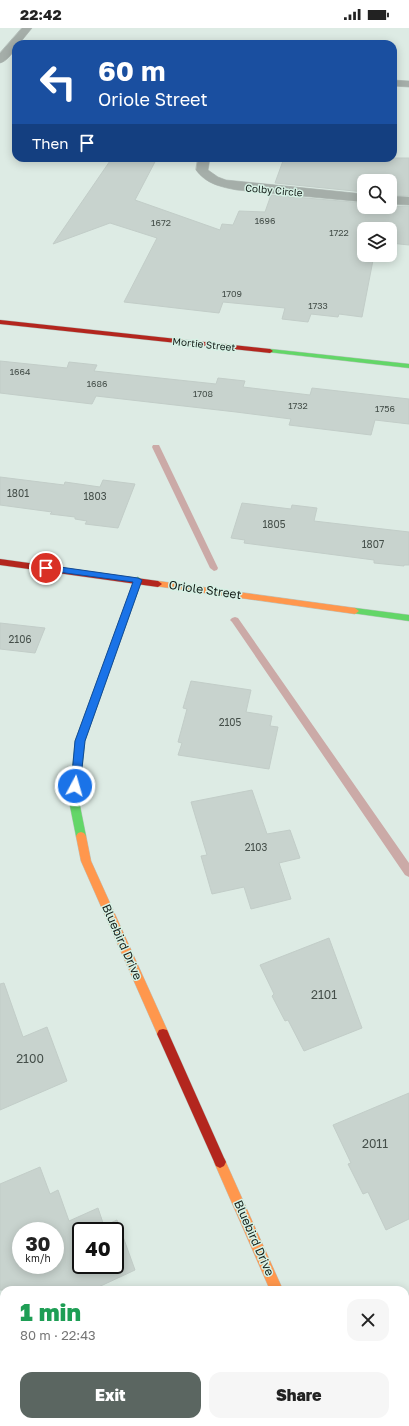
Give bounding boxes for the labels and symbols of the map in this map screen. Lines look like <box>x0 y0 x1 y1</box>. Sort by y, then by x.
street label: Colby Circle <box>245 182 303 199</box>
house number: 1696 <box>255 215 275 226</box>
house number: 1672 <box>151 217 171 228</box>
house number: 1722 <box>329 227 349 238</box>
house number: 1709 <box>222 288 242 299</box>
house number: 1733 <box>308 300 328 311</box>
street label: Mortie Street <box>172 335 236 353</box>
house number: 1664 <box>10 366 31 377</box>
house number: 1686 <box>87 378 107 389</box>
house number: 1708 <box>193 388 213 399</box>
house number: 1732 <box>288 400 308 411</box>
house number: 1756 <box>375 403 395 414</box>
house number: 1801 <box>7 487 29 499</box>
house number: 1803 <box>84 490 107 502</box>
house number: 1805 <box>263 518 286 530</box>
house number: 1807 <box>362 538 384 550</box>
pin <box>29 551 63 585</box>
street label: Oriole Street <box>168 577 243 602</box>
house number: 2106 <box>9 633 31 645</box>
house number: 2105 <box>219 716 242 728</box>
position arrow <box>54 765 96 807</box>
house number: 2103 <box>245 841 267 853</box>
street label: Bluebird Drive <box>99 902 146 982</box>
house number: 2101 <box>311 987 337 1002</box>
house number: 2100 <box>16 1051 44 1066</box>
house number: 2011 <box>362 1136 388 1151</box>
street label: Bluebird Drive <box>231 1198 278 1278</box>
speed limit sign: 40 <box>72 1222 124 1274</box>

